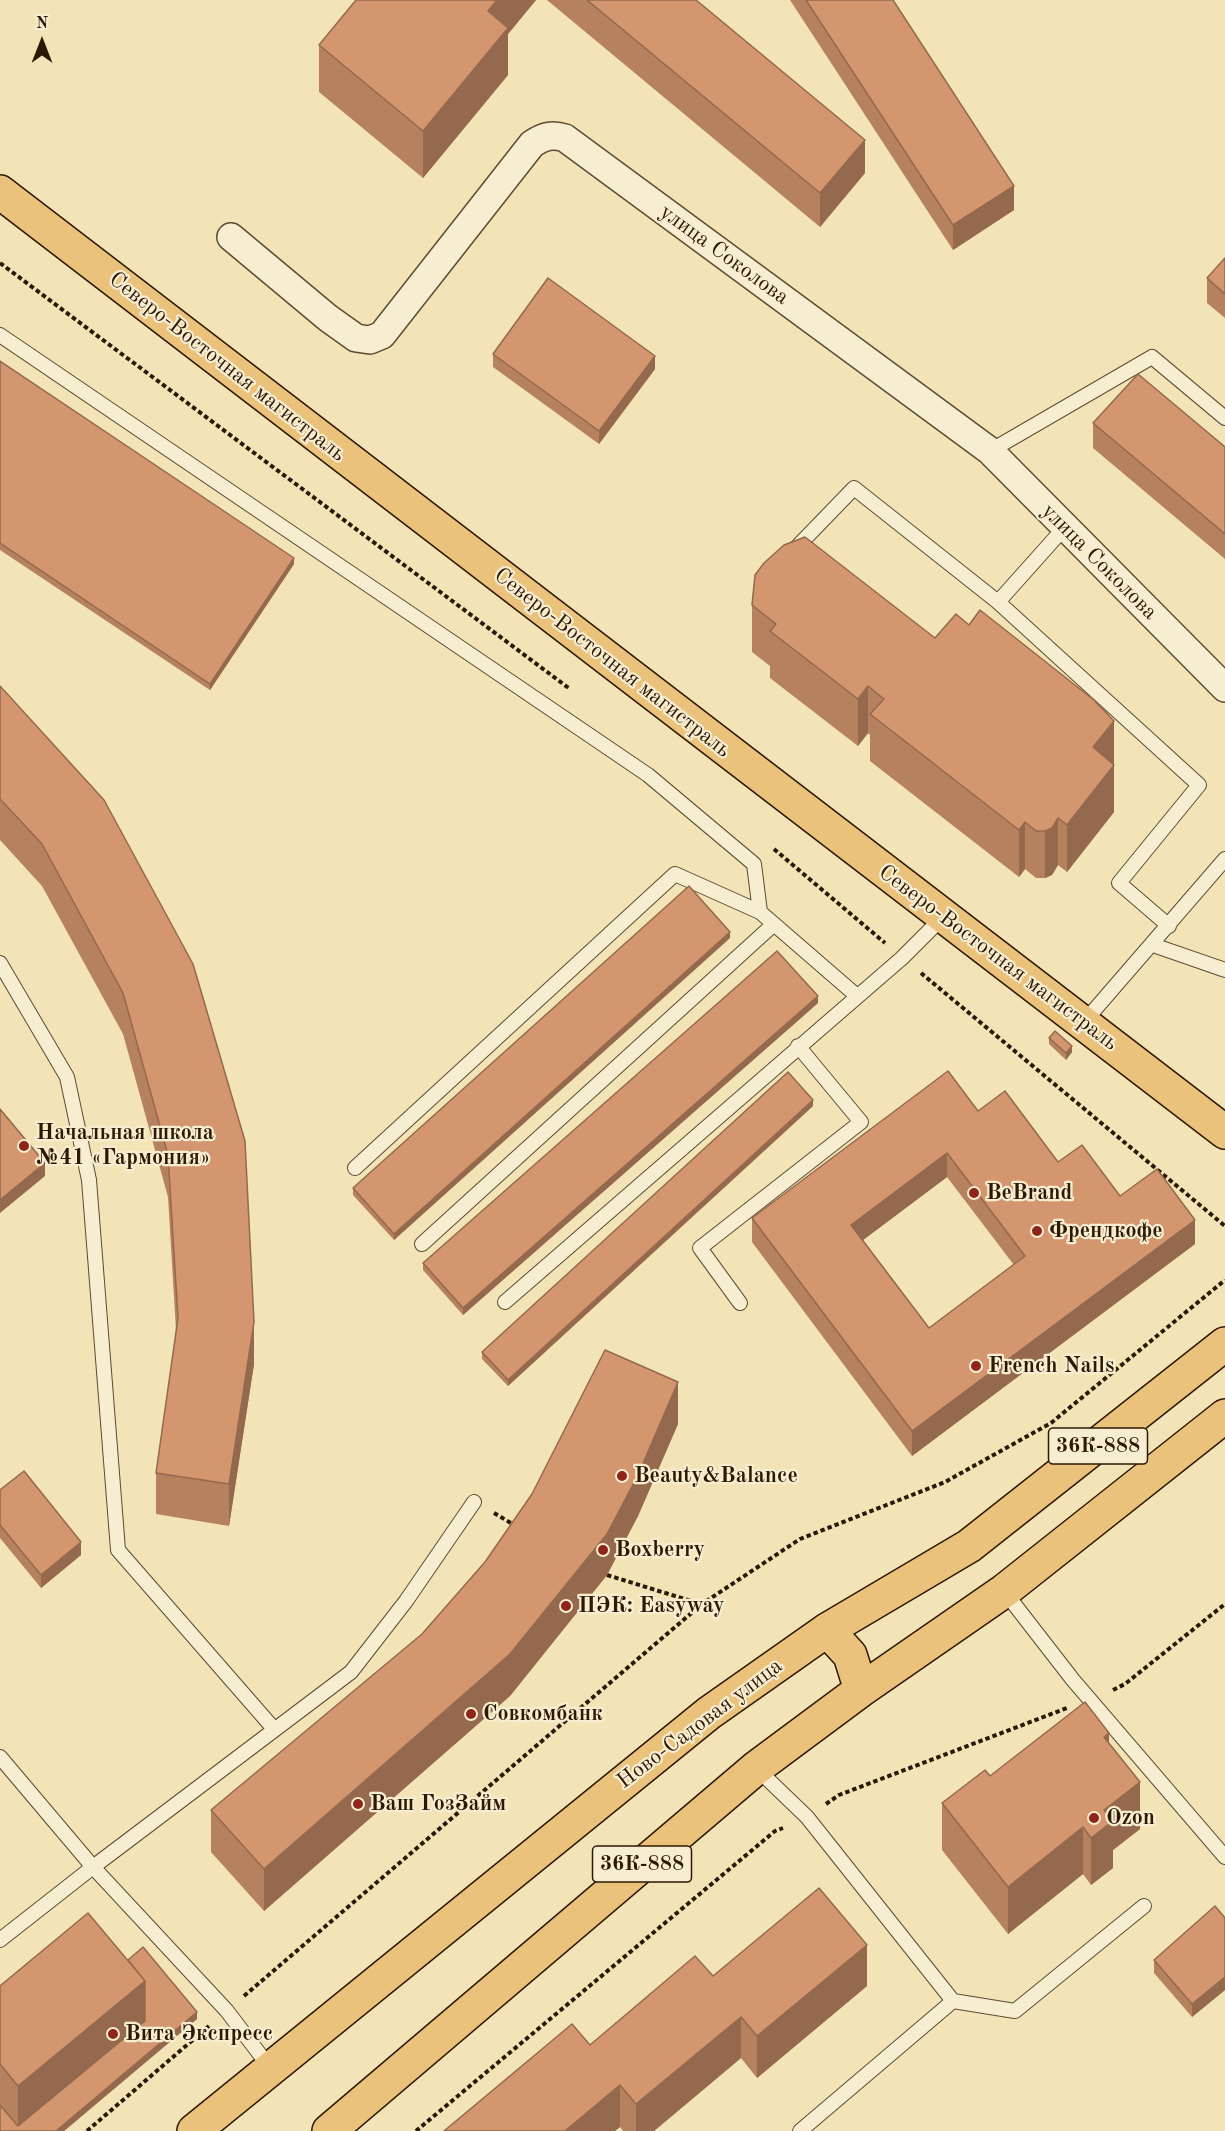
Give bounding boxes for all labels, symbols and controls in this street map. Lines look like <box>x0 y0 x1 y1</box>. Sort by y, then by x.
north arrow <box>12 12 72 72</box>
text: N <box>36 16 48 32</box>
street label: улица Соколова <box>654 199 794 311</box>
street label: Северо-Восточная магистраль <box>103 266 351 468</box>
street label: улица Соколова <box>1035 498 1163 626</box>
street label: Северо-Восточная магистраль <box>488 562 736 764</box>
street label: Северо-Восточная магистраль <box>873 859 1123 1057</box>
place label: Начальная школа №41 «Гармония» <box>36 1120 214 1172</box>
marker: Начальная школа №41 «Гармония» <box>17 1139 31 1153</box>
place label: BeBrand <box>986 1180 1072 1206</box>
marker: BeBrand <box>967 1186 981 1200</box>
place label: Френдкофе <box>1049 1218 1163 1244</box>
marker: Френдкофе <box>1030 1224 1044 1238</box>
place label: French Nails <box>988 1353 1114 1379</box>
marker: French Nails <box>969 1359 983 1373</box>
road number: 36К-888 <box>1048 1428 1148 1464</box>
place label: Beauty&Balance <box>634 1463 798 1489</box>
marker: Beauty&Balance <box>615 1469 629 1483</box>
place label: Boxberry <box>615 1537 705 1563</box>
marker: Boxberry <box>596 1543 610 1557</box>
place label: ПЭК: Easyway <box>578 1593 725 1619</box>
marker: ПЭК: Easyway <box>559 1599 573 1613</box>
street label: Ново-Садовая улица <box>612 1653 788 1795</box>
place label: Совкомбанк <box>483 1701 603 1727</box>
marker: Совкомбанк <box>464 1707 478 1721</box>
place label: Ваш ГозЗайм <box>370 1791 506 1817</box>
marker: Ваш ГозЗайм <box>351 1797 365 1811</box>
place label: Ozon <box>1106 1805 1155 1831</box>
marker: Ozon <box>1087 1811 1101 1825</box>
road number: 36К-888 <box>592 1846 692 1882</box>
place label: Вита Экспресс <box>125 2021 273 2047</box>
marker: Вита Экспресс <box>106 2027 120 2041</box>

